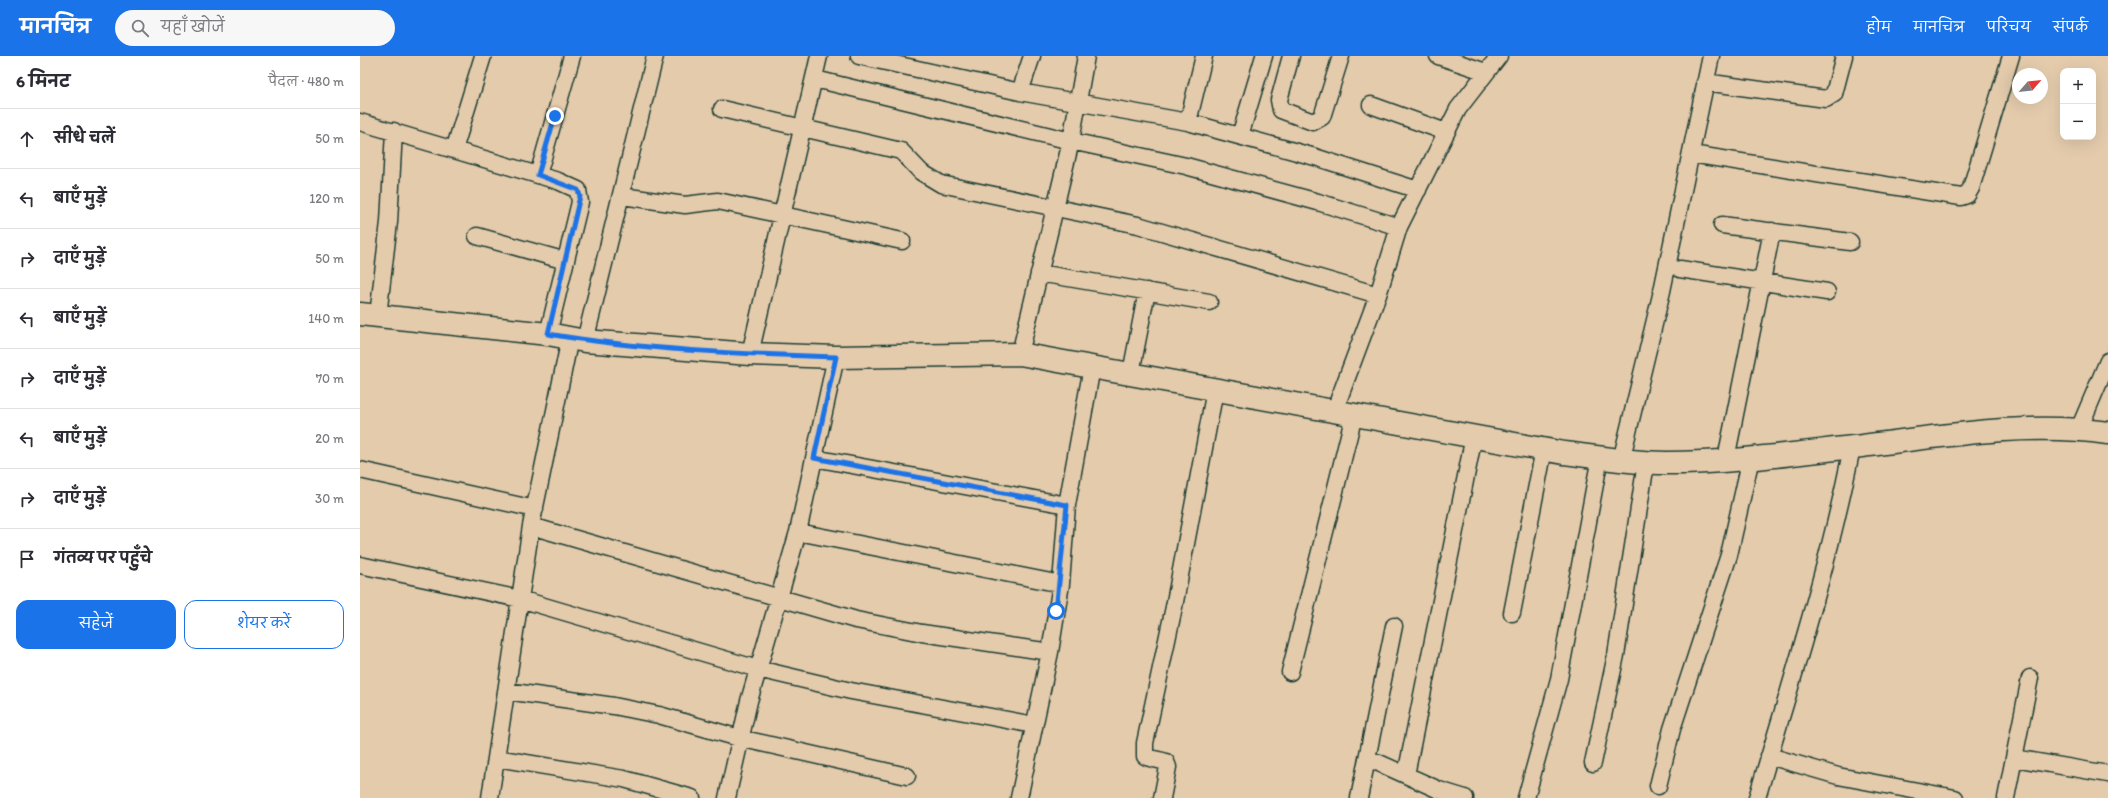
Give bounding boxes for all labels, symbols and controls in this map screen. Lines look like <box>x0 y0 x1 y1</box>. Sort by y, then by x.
search box <box>115 10 395 46</box>
text: मानचित्र <box>20 15 91 38</box>
icon: search <box>129 17 151 39</box>
text: यहाँ खोजें <box>161 18 225 36</box>
text: होम <box>1867 19 1891 36</box>
text: मानचित्र <box>1913 19 1965 36</box>
text: परिचय <box>1987 19 2031 36</box>
text: संपर्क <box>2053 19 2088 36</box>
north arrow <box>2012 68 2048 104</box>
map controls <box>2060 68 2096 140</box>
button: + <box>2060 68 2096 104</box>
text: 6 मिनट <box>16 71 70 91</box>
text: पैदल · 480 m <box>268 74 344 89</box>
button: − <box>2060 104 2096 140</box>
route end <box>546 107 564 125</box>
icon: ahead <box>16 128 38 150</box>
text: सीधे चलें <box>54 129 115 147</box>
text: 50 m <box>315 131 344 146</box>
icon: left <box>16 188 38 210</box>
text: बाएँ मुड़ें <box>54 189 106 207</box>
text: 120 m <box>309 191 344 206</box>
icon: right <box>16 248 38 270</box>
text: दाएँ मुड़ें <box>54 249 106 267</box>
text: 50 m <box>315 251 344 266</box>
icon: left <box>16 308 38 330</box>
text: बाएँ मुड़ें <box>54 309 106 327</box>
text: 140 m <box>308 311 344 326</box>
icon: right <box>16 368 38 390</box>
text: दाएँ मुड़ें <box>54 369 106 387</box>
text: 70 m <box>316 371 344 386</box>
icon: left <box>16 428 38 450</box>
text: बाएँ मुड़ें <box>54 429 106 447</box>
text: 20 m <box>315 431 344 446</box>
icon: right <box>16 488 38 510</box>
text: दाएँ मुड़ें <box>54 489 106 507</box>
text: 30 m <box>315 491 344 506</box>
icon: arrive <box>16 548 38 570</box>
text: गंतव्य पर पहुँचे <box>54 549 152 567</box>
button: सहेजें <box>16 600 176 649</box>
button: शेयर करें <box>184 600 344 649</box>
route start <box>1047 602 1065 620</box>

